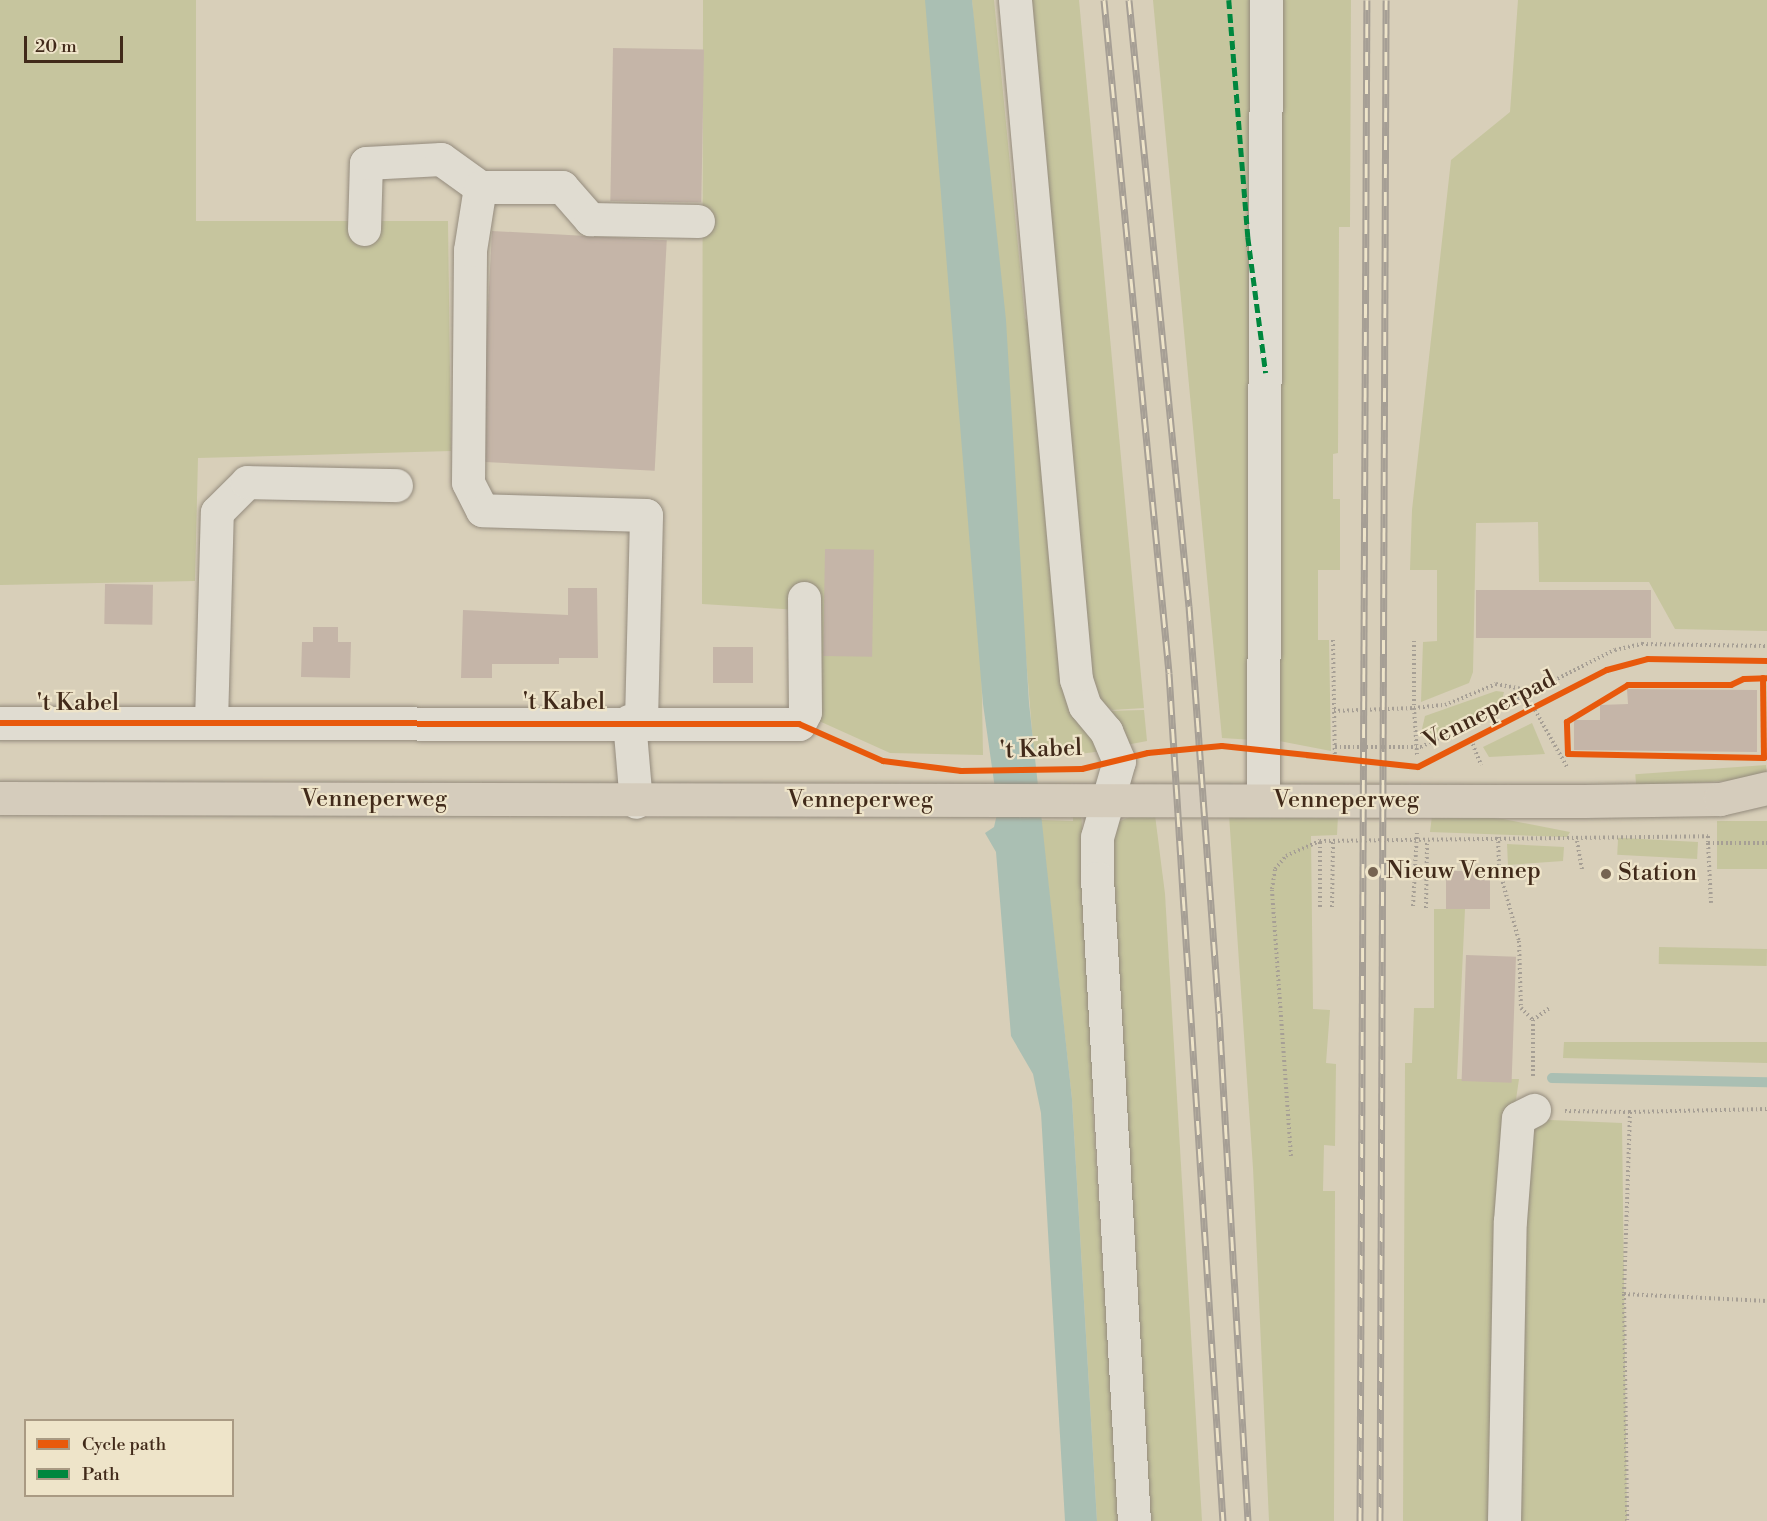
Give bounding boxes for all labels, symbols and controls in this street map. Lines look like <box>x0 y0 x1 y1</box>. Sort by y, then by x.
scale bar <box>27 24 126 62</box>
text: 20 m <box>35 35 77 58</box>
street label: Venneperpad <box>1419 665 1561 757</box>
street label: 't Kabel <box>523 689 605 717</box>
street label: 't Kabel <box>37 690 119 718</box>
street label: 't Kabel <box>999 734 1083 766</box>
street label: Venneperweg <box>301 786 447 814</box>
street label: Venneperweg <box>787 787 933 815</box>
street label: Venneperweg <box>1273 787 1419 815</box>
place label: Nieuw Vennep <box>1386 858 1541 886</box>
place label: Station <box>1618 860 1697 888</box>
marker: Nieuw Vennep <box>1364 863 1382 881</box>
marker: Station <box>1599 867 1613 881</box>
legend <box>24 1419 234 1497</box>
text: Cycle path <box>82 1433 166 1456</box>
text: Path <box>82 1463 120 1486</box>

